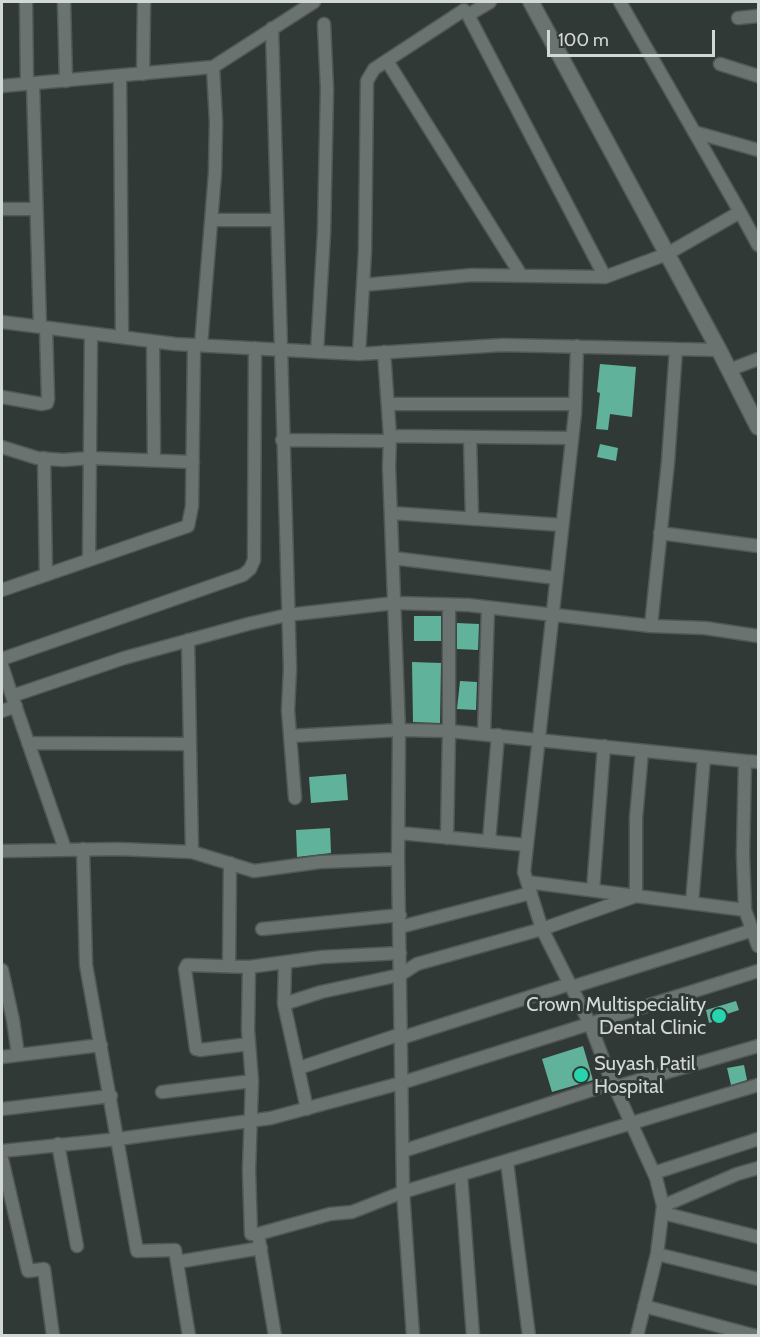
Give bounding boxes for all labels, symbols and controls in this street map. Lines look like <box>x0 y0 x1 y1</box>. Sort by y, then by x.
scale bar <box>550 18 718 56</box>
text: 100 m <box>558 29 609 51</box>
place label: Crown Multispeciality Dental Clinic <box>526 993 706 1040</box>
marker: Crown Multispeciality Dental Clinic <box>710 1007 728 1025</box>
place label: Suyash Patil Hospital <box>594 1052 695 1099</box>
marker: Suyash Patil Hospital <box>572 1066 590 1084</box>

